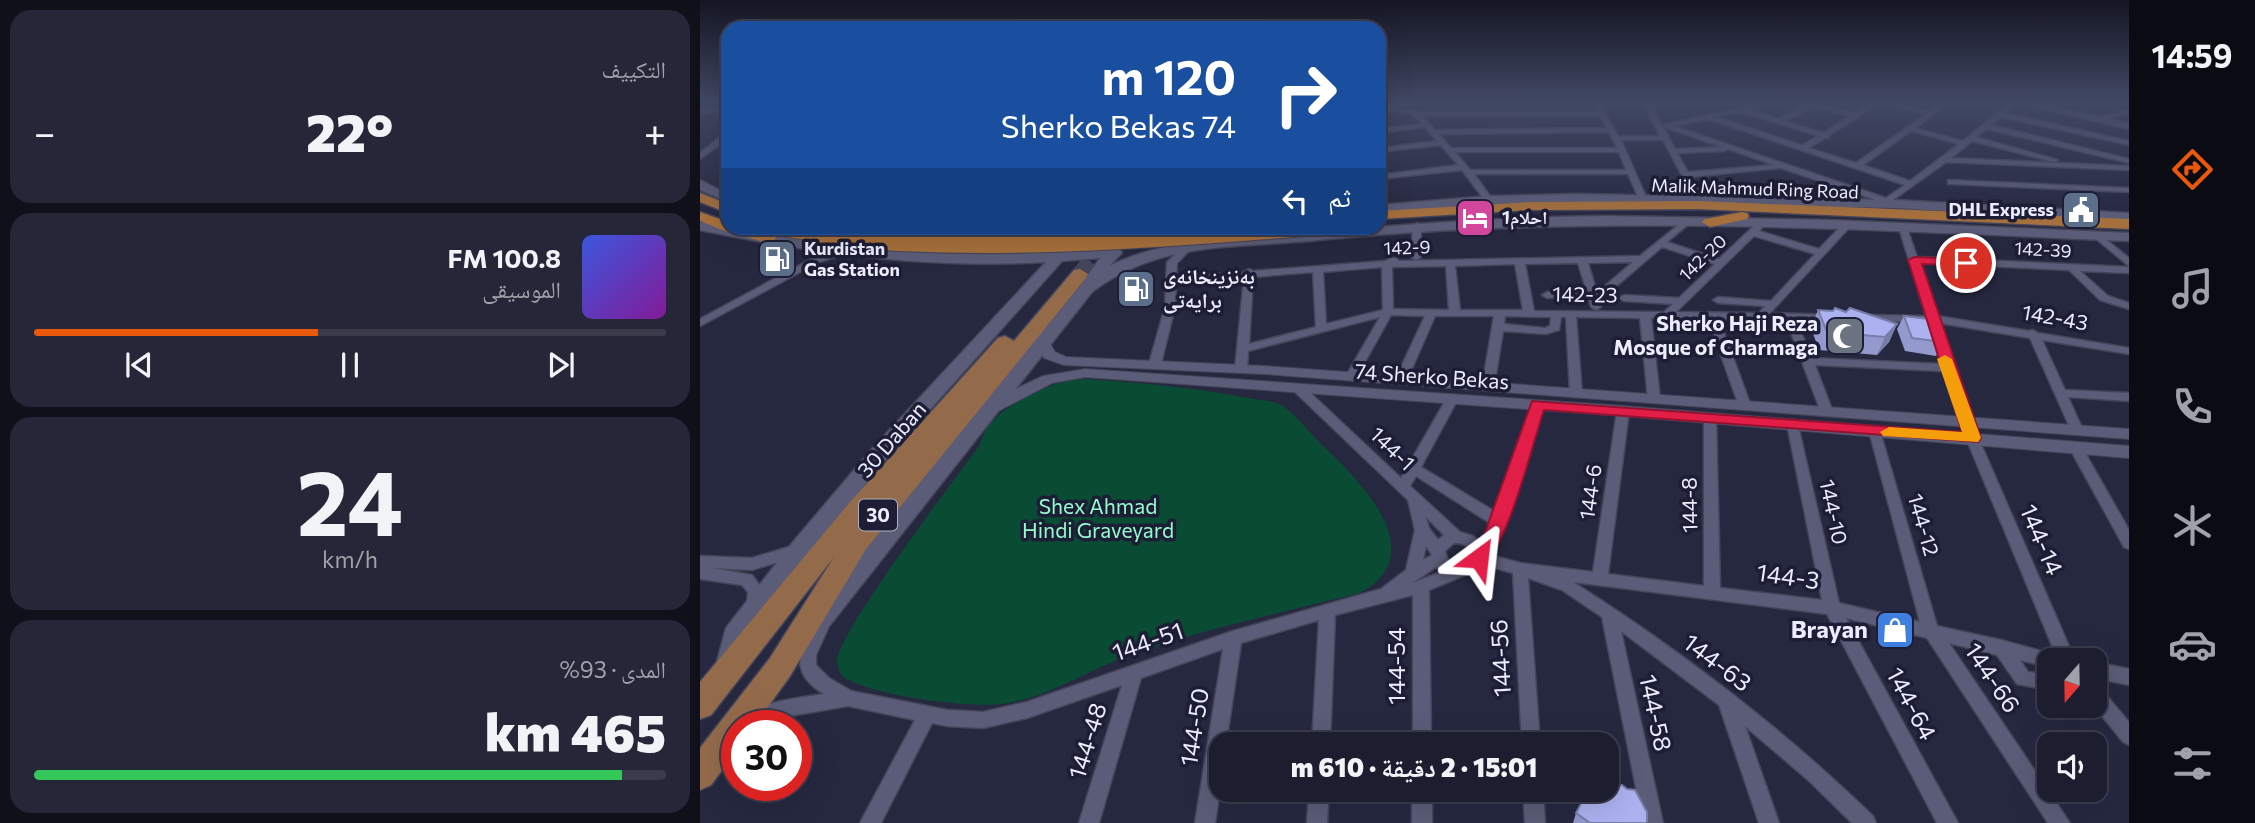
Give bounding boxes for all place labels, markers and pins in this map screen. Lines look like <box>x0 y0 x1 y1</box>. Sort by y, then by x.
public building icon: DHL Express <box>2060 189 2102 231</box>
hotel icon: احلام1 <box>1454 197 1496 239</box>
place label: DHL Express <box>1948 198 2054 220</box>
place label: احلام1 <box>1502 206 1547 230</box>
pin <box>1936 233 1996 293</box>
place label: Kurdistan Gas Station <box>804 237 900 280</box>
fuel station icon: Kurdistan Gas Station <box>756 238 798 280</box>
place label: بەنزینخانەی برایەتی <box>1163 263 1255 314</box>
fuel station icon: بەنزینخانەی برایەتی <box>1115 268 1157 310</box>
place label: Sherko Haji Reza Mosque of Charmaga <box>1613 310 1818 359</box>
mosque icon: Sherko Haji Reza Mosque of Charmaga <box>1824 315 1866 357</box>
shop icon: Brayan <box>1874 609 1916 651</box>
place label: Brayan <box>1791 614 1868 643</box>

